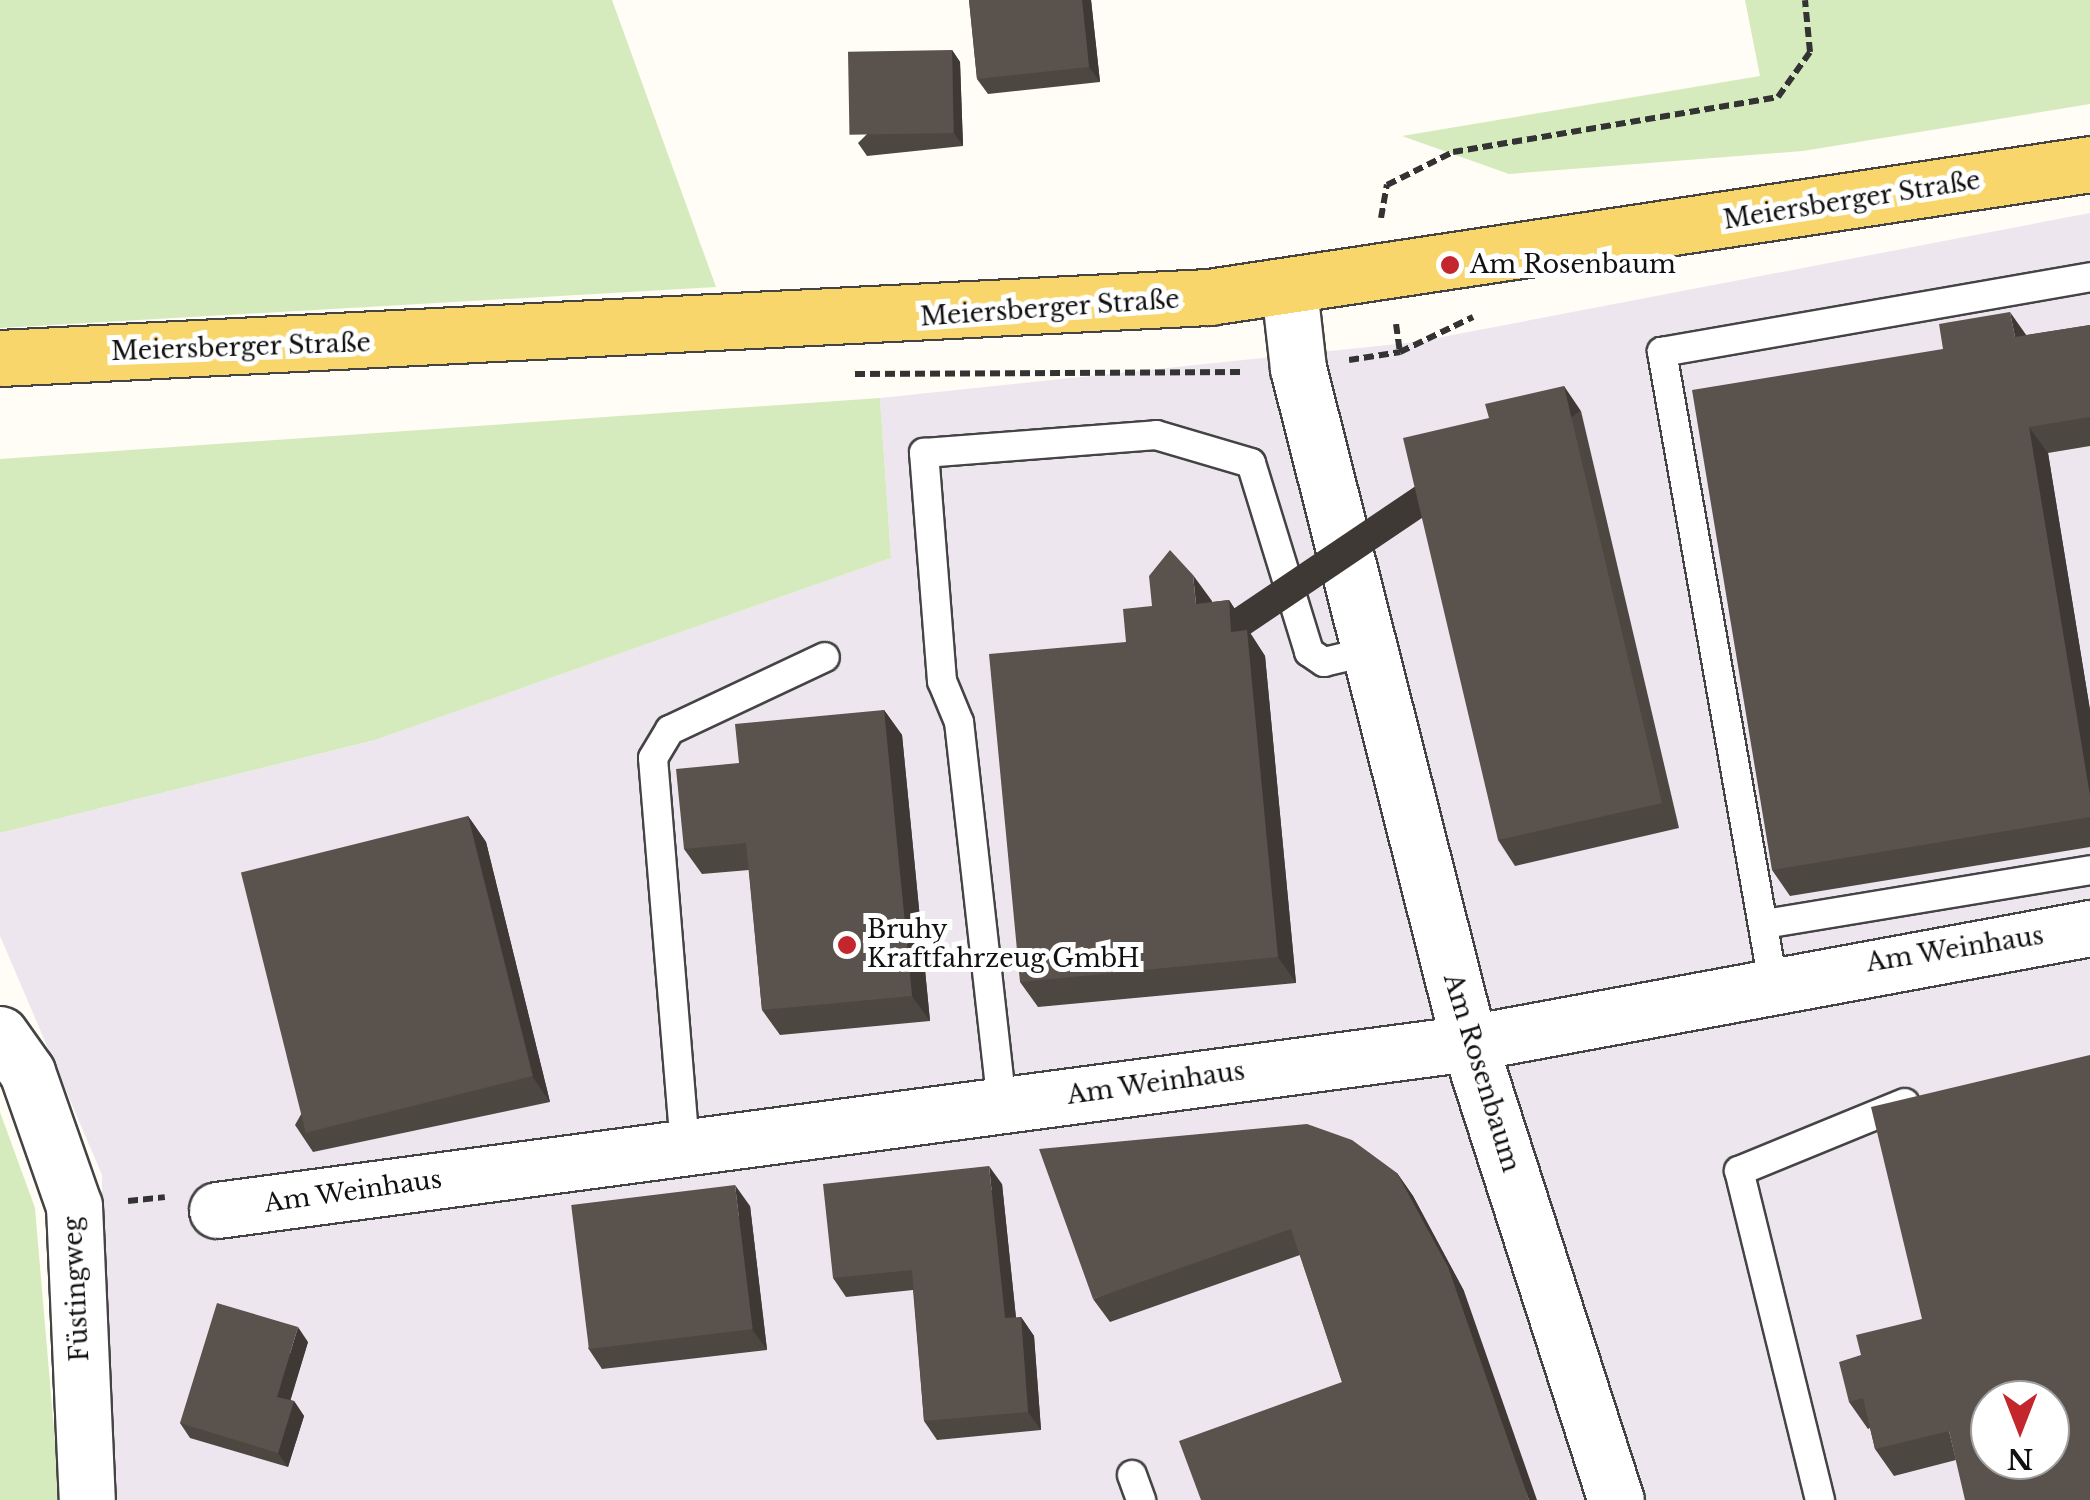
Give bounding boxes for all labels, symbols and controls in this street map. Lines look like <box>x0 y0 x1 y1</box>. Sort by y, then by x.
street label: Meiersberger Straße <box>1721 166 1983 236</box>
place label: Am Rosenbaum <box>1470 250 1676 280</box>
marker: Am Rosenbaum <box>1439 254 1461 276</box>
street label: Meiersberger Straße <box>919 285 1181 333</box>
street label: Meiersberger Straße <box>110 328 372 368</box>
place label: Bruhy Kraftfahrzeug GmbH <box>867 916 1140 975</box>
street label: Am Weinhaus <box>1864 921 2046 979</box>
marker: Bruhy Kraftfahrzeug GmbH <box>836 934 858 956</box>
street label: Am Rosenbaum <box>1437 970 1525 1176</box>
street label: Am Weinhaus <box>1065 1057 1247 1111</box>
street label: Am Weinhaus <box>262 1165 444 1219</box>
street label: Füstingweg <box>58 1216 96 1362</box>
north arrow <box>1970 1380 2070 1480</box>
text: N <box>2007 1441 2033 1476</box>

